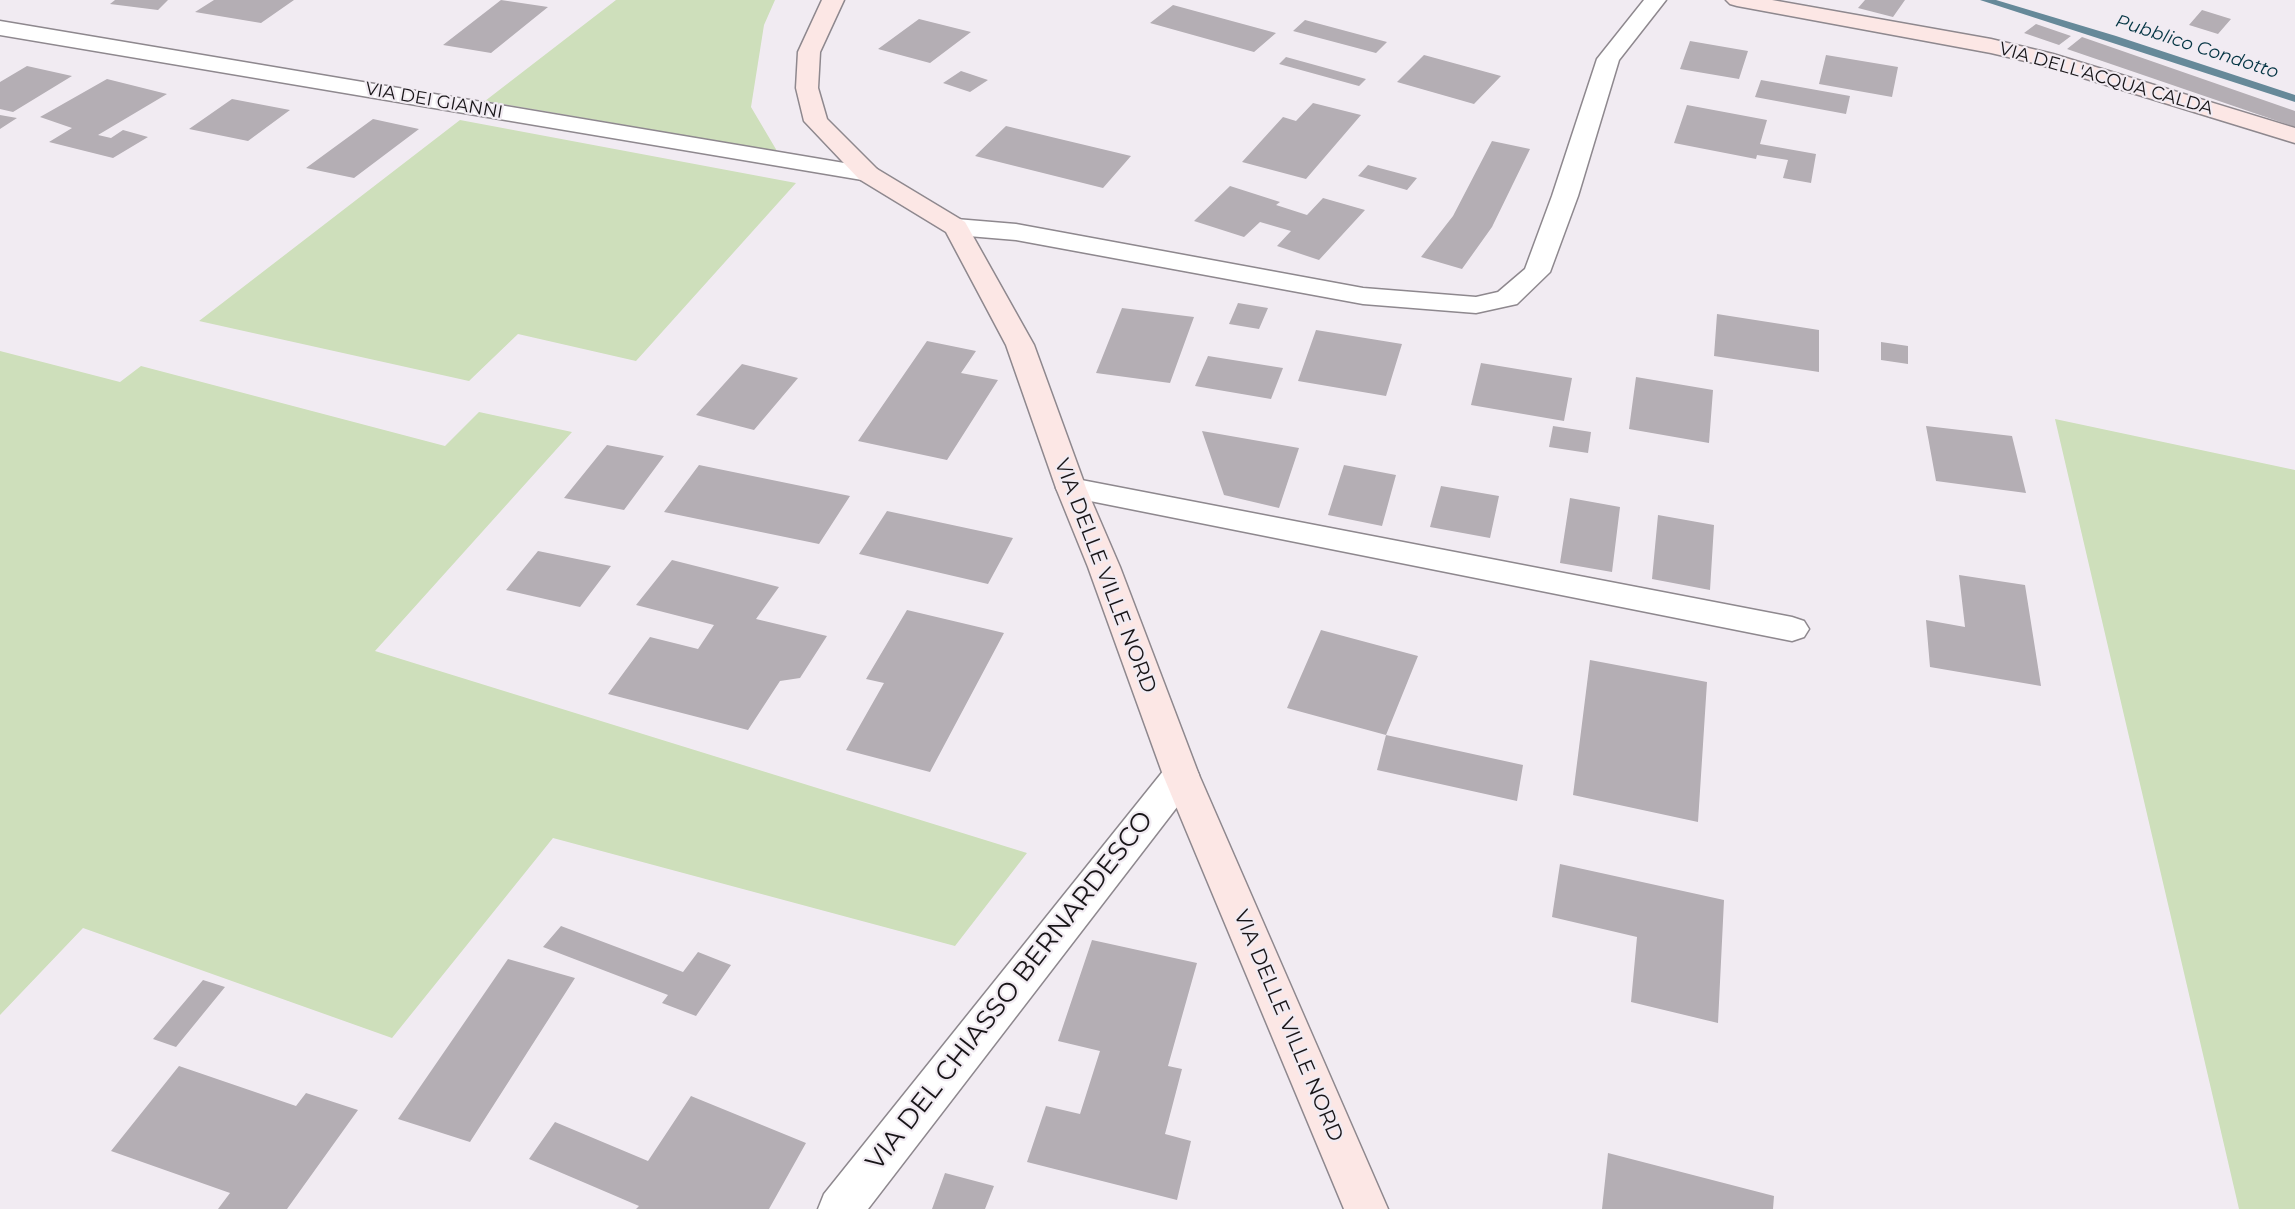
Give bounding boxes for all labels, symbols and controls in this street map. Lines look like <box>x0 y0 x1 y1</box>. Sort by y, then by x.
water label: Pubblico Condotto <box>2113 10 2281 84</box>
street label: VIA DELL'ACQUA CALDA <box>1997 38 2215 120</box>
street label: VIA DEI GIANNI <box>363 78 505 124</box>
street label: VIA DELLE VILLE NORD <box>1049 455 1161 697</box>
street label: VIA DEL CHIASSO BERNARDESCO <box>860 805 1160 1177</box>
street label: VIA DELLE VILLE NORD <box>1228 906 1348 1146</box>

